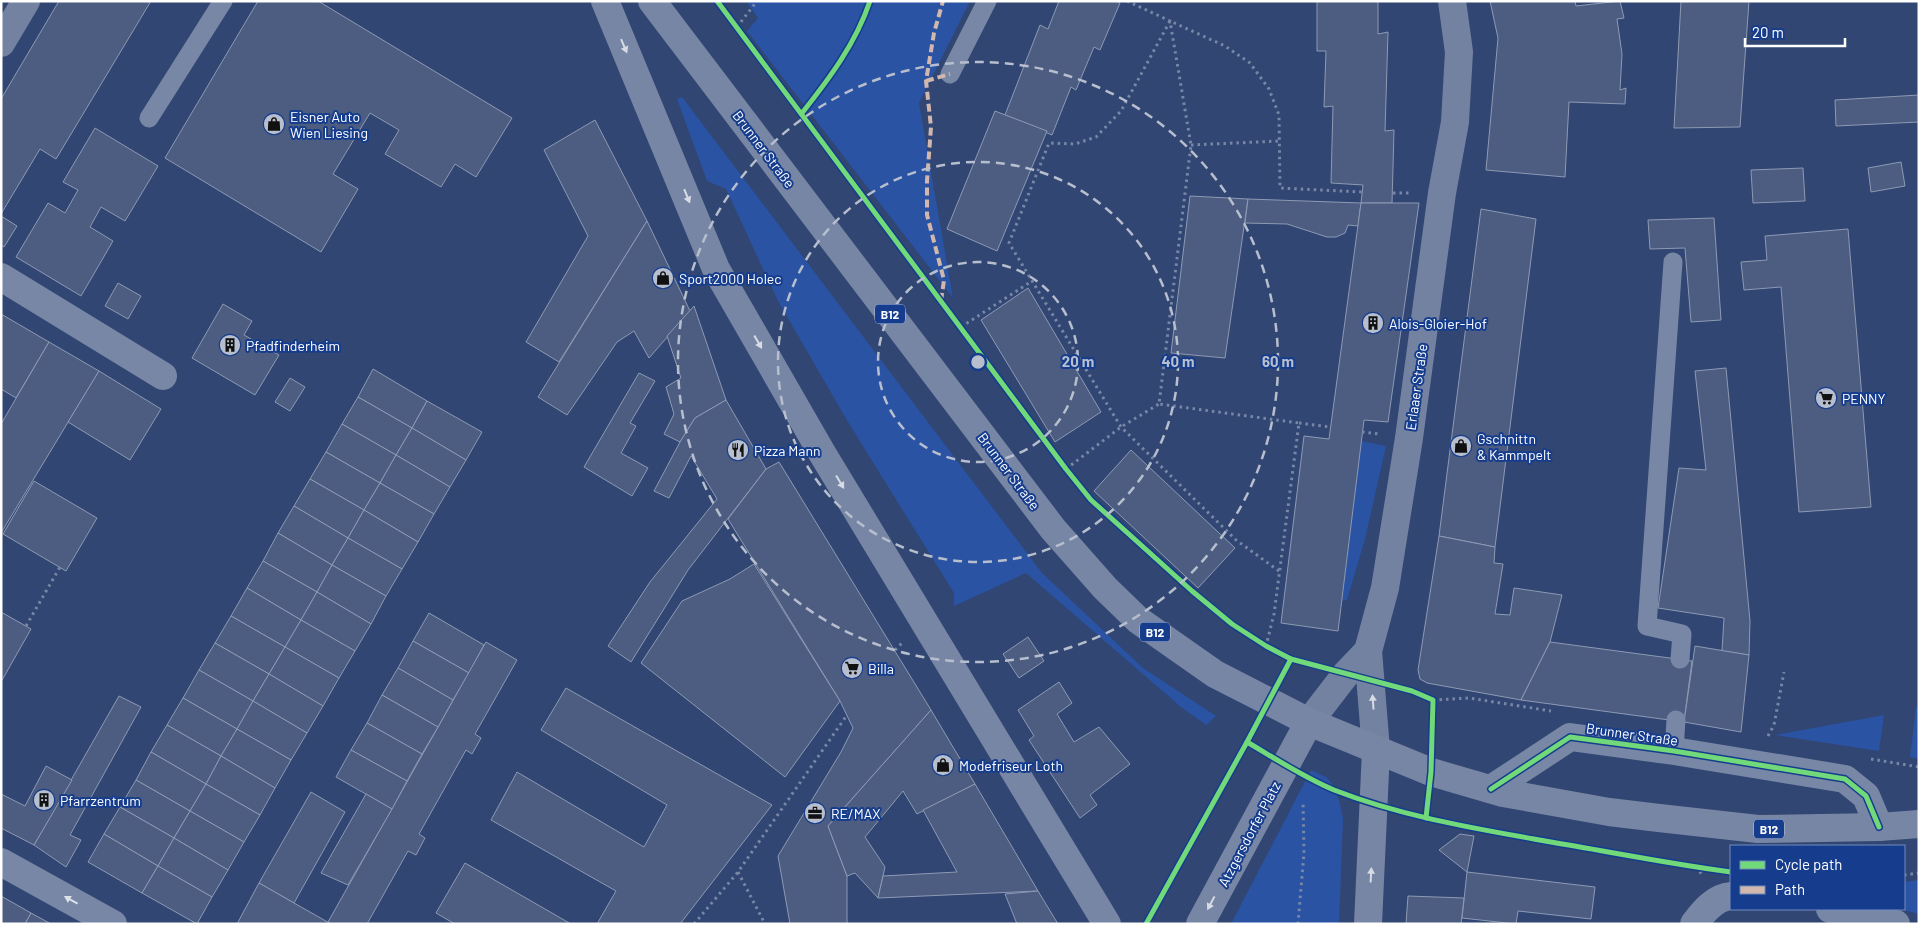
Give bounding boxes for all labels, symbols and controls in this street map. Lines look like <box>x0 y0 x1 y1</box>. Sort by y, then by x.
scale bar <box>1745 15 1845 47</box>
text: 20 m <box>1752 23 1784 41</box>
one-way arrow <box>621 39 629 53</box>
street label: Brunner Straße <box>729 107 799 191</box>
place label: Eisner Auto Wien Liesing <box>290 108 368 141</box>
shop icon: Eisner Auto Wien Liesing <box>262 112 286 136</box>
one-way arrow <box>683 189 691 203</box>
shop icon: Sport2000 Holec <box>651 266 675 290</box>
place label: Sport2000 Holec <box>679 270 782 287</box>
road number: B12 <box>875 304 905 324</box>
building icon: Alois-Gloier-Hof <box>1361 311 1385 335</box>
place label: Alois-Gloier-Hof <box>1389 315 1487 332</box>
building icon: Pfadfinderheim <box>218 333 242 357</box>
one-way arrow <box>754 334 762 349</box>
place label: Pfadfinderheim <box>246 337 340 354</box>
street label: Erlaaer Straße <box>1402 343 1430 431</box>
text: 20 m <box>1062 352 1094 370</box>
text: 40 m <box>1161 352 1195 370</box>
text: 60 m <box>1262 352 1294 370</box>
centre of rings <box>969 353 987 371</box>
supermarket icon: PENNY <box>1814 386 1838 410</box>
place label: PENNY <box>1842 390 1885 407</box>
street label: Brunner Straße <box>974 429 1044 513</box>
place label: Gschnittn & Kammpelt <box>1477 430 1551 463</box>
shop icon: Gschnittn & Kammpelt <box>1449 434 1473 458</box>
restaurant icon: Pizza Mann <box>726 438 750 462</box>
place label: Pizza Mann <box>754 442 821 459</box>
one-way arrow <box>835 476 844 489</box>
road number: B12 <box>1140 622 1170 642</box>
supermarket icon: Billa <box>840 656 864 680</box>
place label: Billa <box>868 660 894 677</box>
one-way arrow <box>1368 693 1376 709</box>
street label: Brunner Straße <box>1585 719 1679 749</box>
shop icon: Modefriseur Loth <box>931 753 955 777</box>
place label: Modefriseur Loth <box>959 757 1063 774</box>
street label: Atzgersdorfer Platz <box>1214 779 1284 889</box>
building icon: Pfarrzentrum <box>32 788 56 812</box>
place label: Pfarrzentrum <box>60 792 141 809</box>
office icon: RE/MAX <box>803 801 827 825</box>
place label: RE/MAX <box>831 805 880 822</box>
road number: B12 <box>1754 820 1784 839</box>
legend <box>1730 845 1905 910</box>
text: Cycle path <box>1775 855 1842 873</box>
one-way arrow <box>1367 867 1375 883</box>
text: Path <box>1775 880 1805 898</box>
one-way arrow <box>63 896 78 904</box>
one-way arrow <box>1207 896 1215 911</box>

